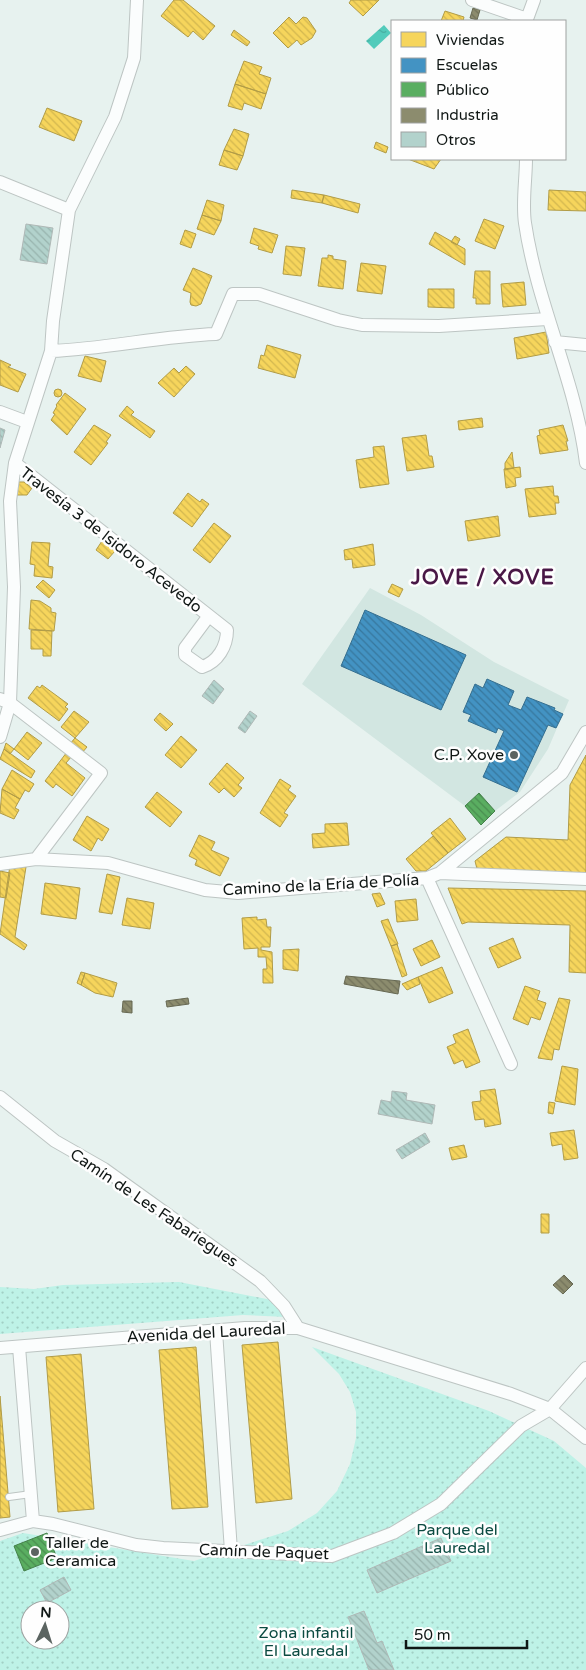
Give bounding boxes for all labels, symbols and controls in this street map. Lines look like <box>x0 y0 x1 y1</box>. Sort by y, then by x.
legend <box>391 20 566 160</box>
text: Viviendas <box>436 31 504 49</box>
text: Escuelas <box>436 56 498 74</box>
text: Público <box>436 81 489 99</box>
text: Industria <box>436 106 499 124</box>
text: Otros <box>436 131 476 149</box>
street label: Travesía 3 de Isidoro Acevedo <box>16 463 206 617</box>
district label: JOVE / XOVE <box>410 565 555 590</box>
place label: C.P. Xove <box>434 745 504 765</box>
marker: C.P. Xove <box>508 749 520 761</box>
street label: Camino de la Ería de Polía <box>222 870 420 900</box>
street label: Camín de Les Fabariegues <box>66 1144 242 1272</box>
street label: Avenida del Lauredal <box>126 1319 286 1347</box>
park label: Parque del Lauredal <box>416 1520 498 1558</box>
place label: Taller de Ceramica <box>45 1533 116 1571</box>
street label: Camín de Paquet <box>199 1540 329 1564</box>
marker: Taller de Ceramica <box>29 1546 41 1558</box>
north arrow <box>20 1600 70 1650</box>
text: N <box>40 1604 52 1621</box>
scale bar <box>406 1618 527 1650</box>
park label: Zona infantil El Lauredal <box>259 1623 353 1661</box>
text: 50 m <box>414 1626 451 1644</box>

